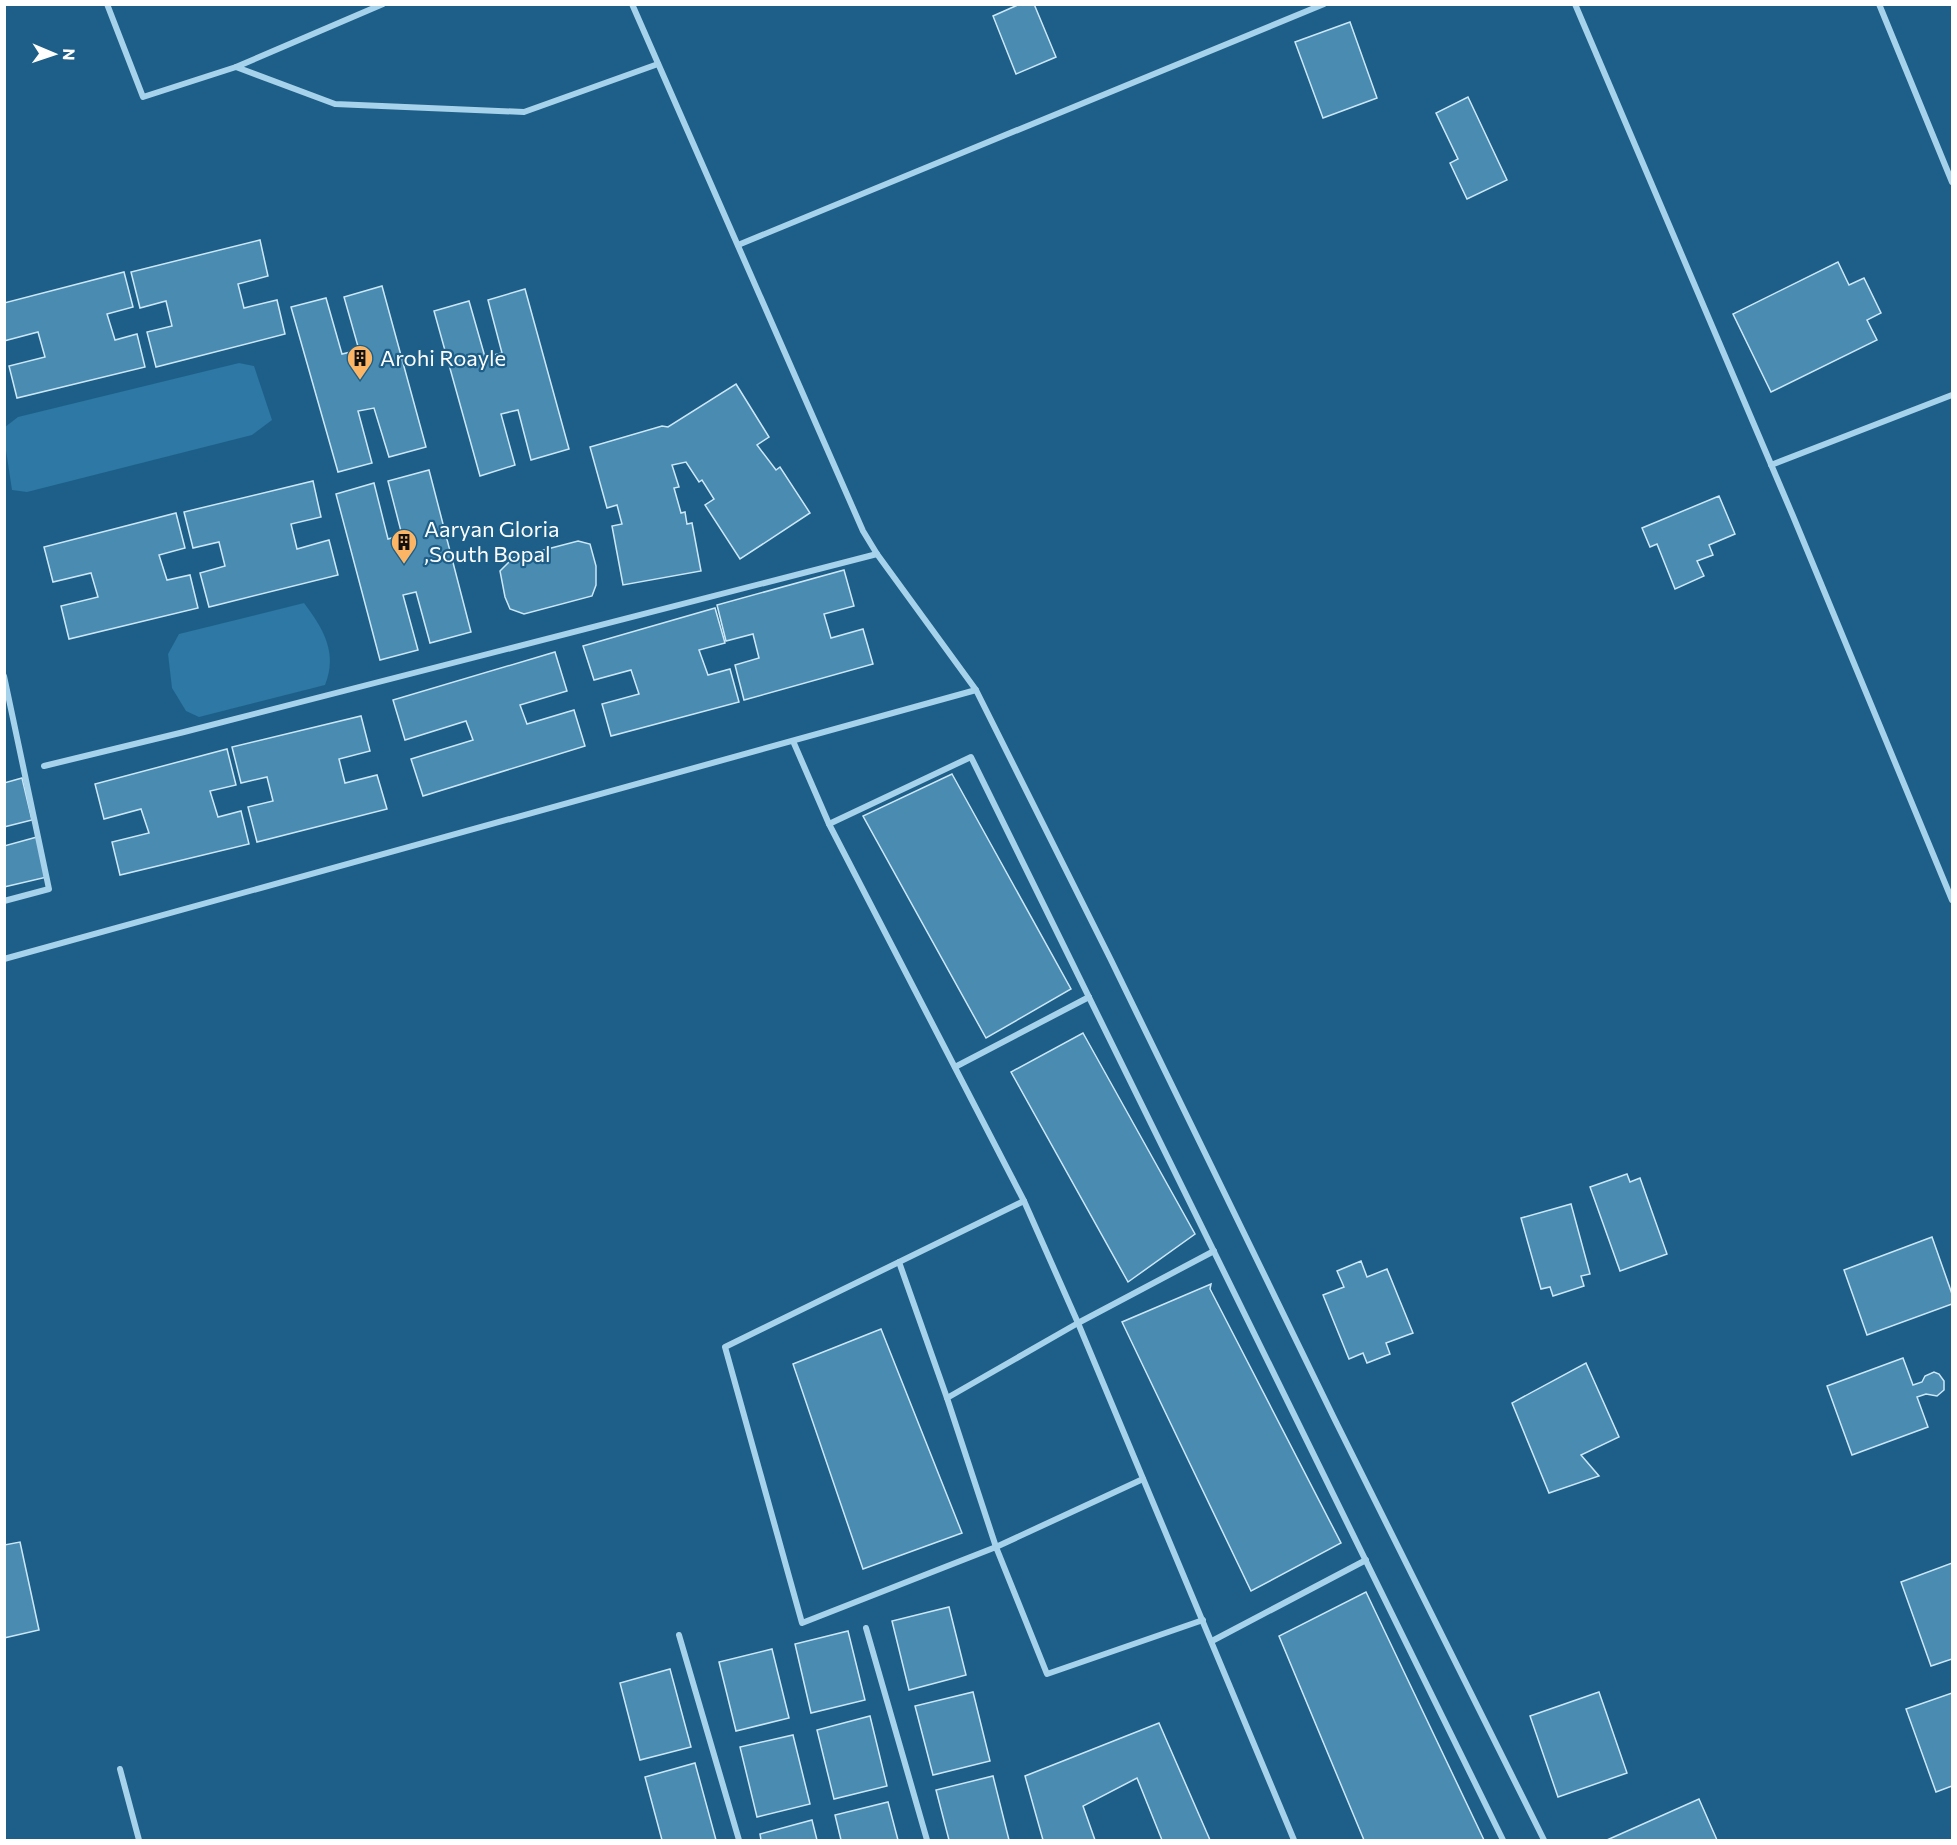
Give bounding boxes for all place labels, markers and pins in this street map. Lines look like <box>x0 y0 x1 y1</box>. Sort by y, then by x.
building icon: Arohi Roayle <box>345 343 375 381</box>
place label: Arohi Roayle <box>380 344 506 371</box>
place label: Aaryan Gloria ,South Bopal <box>424 515 560 567</box>
building icon: Aaryan Gloria ,South Bopal <box>389 527 419 565</box>

